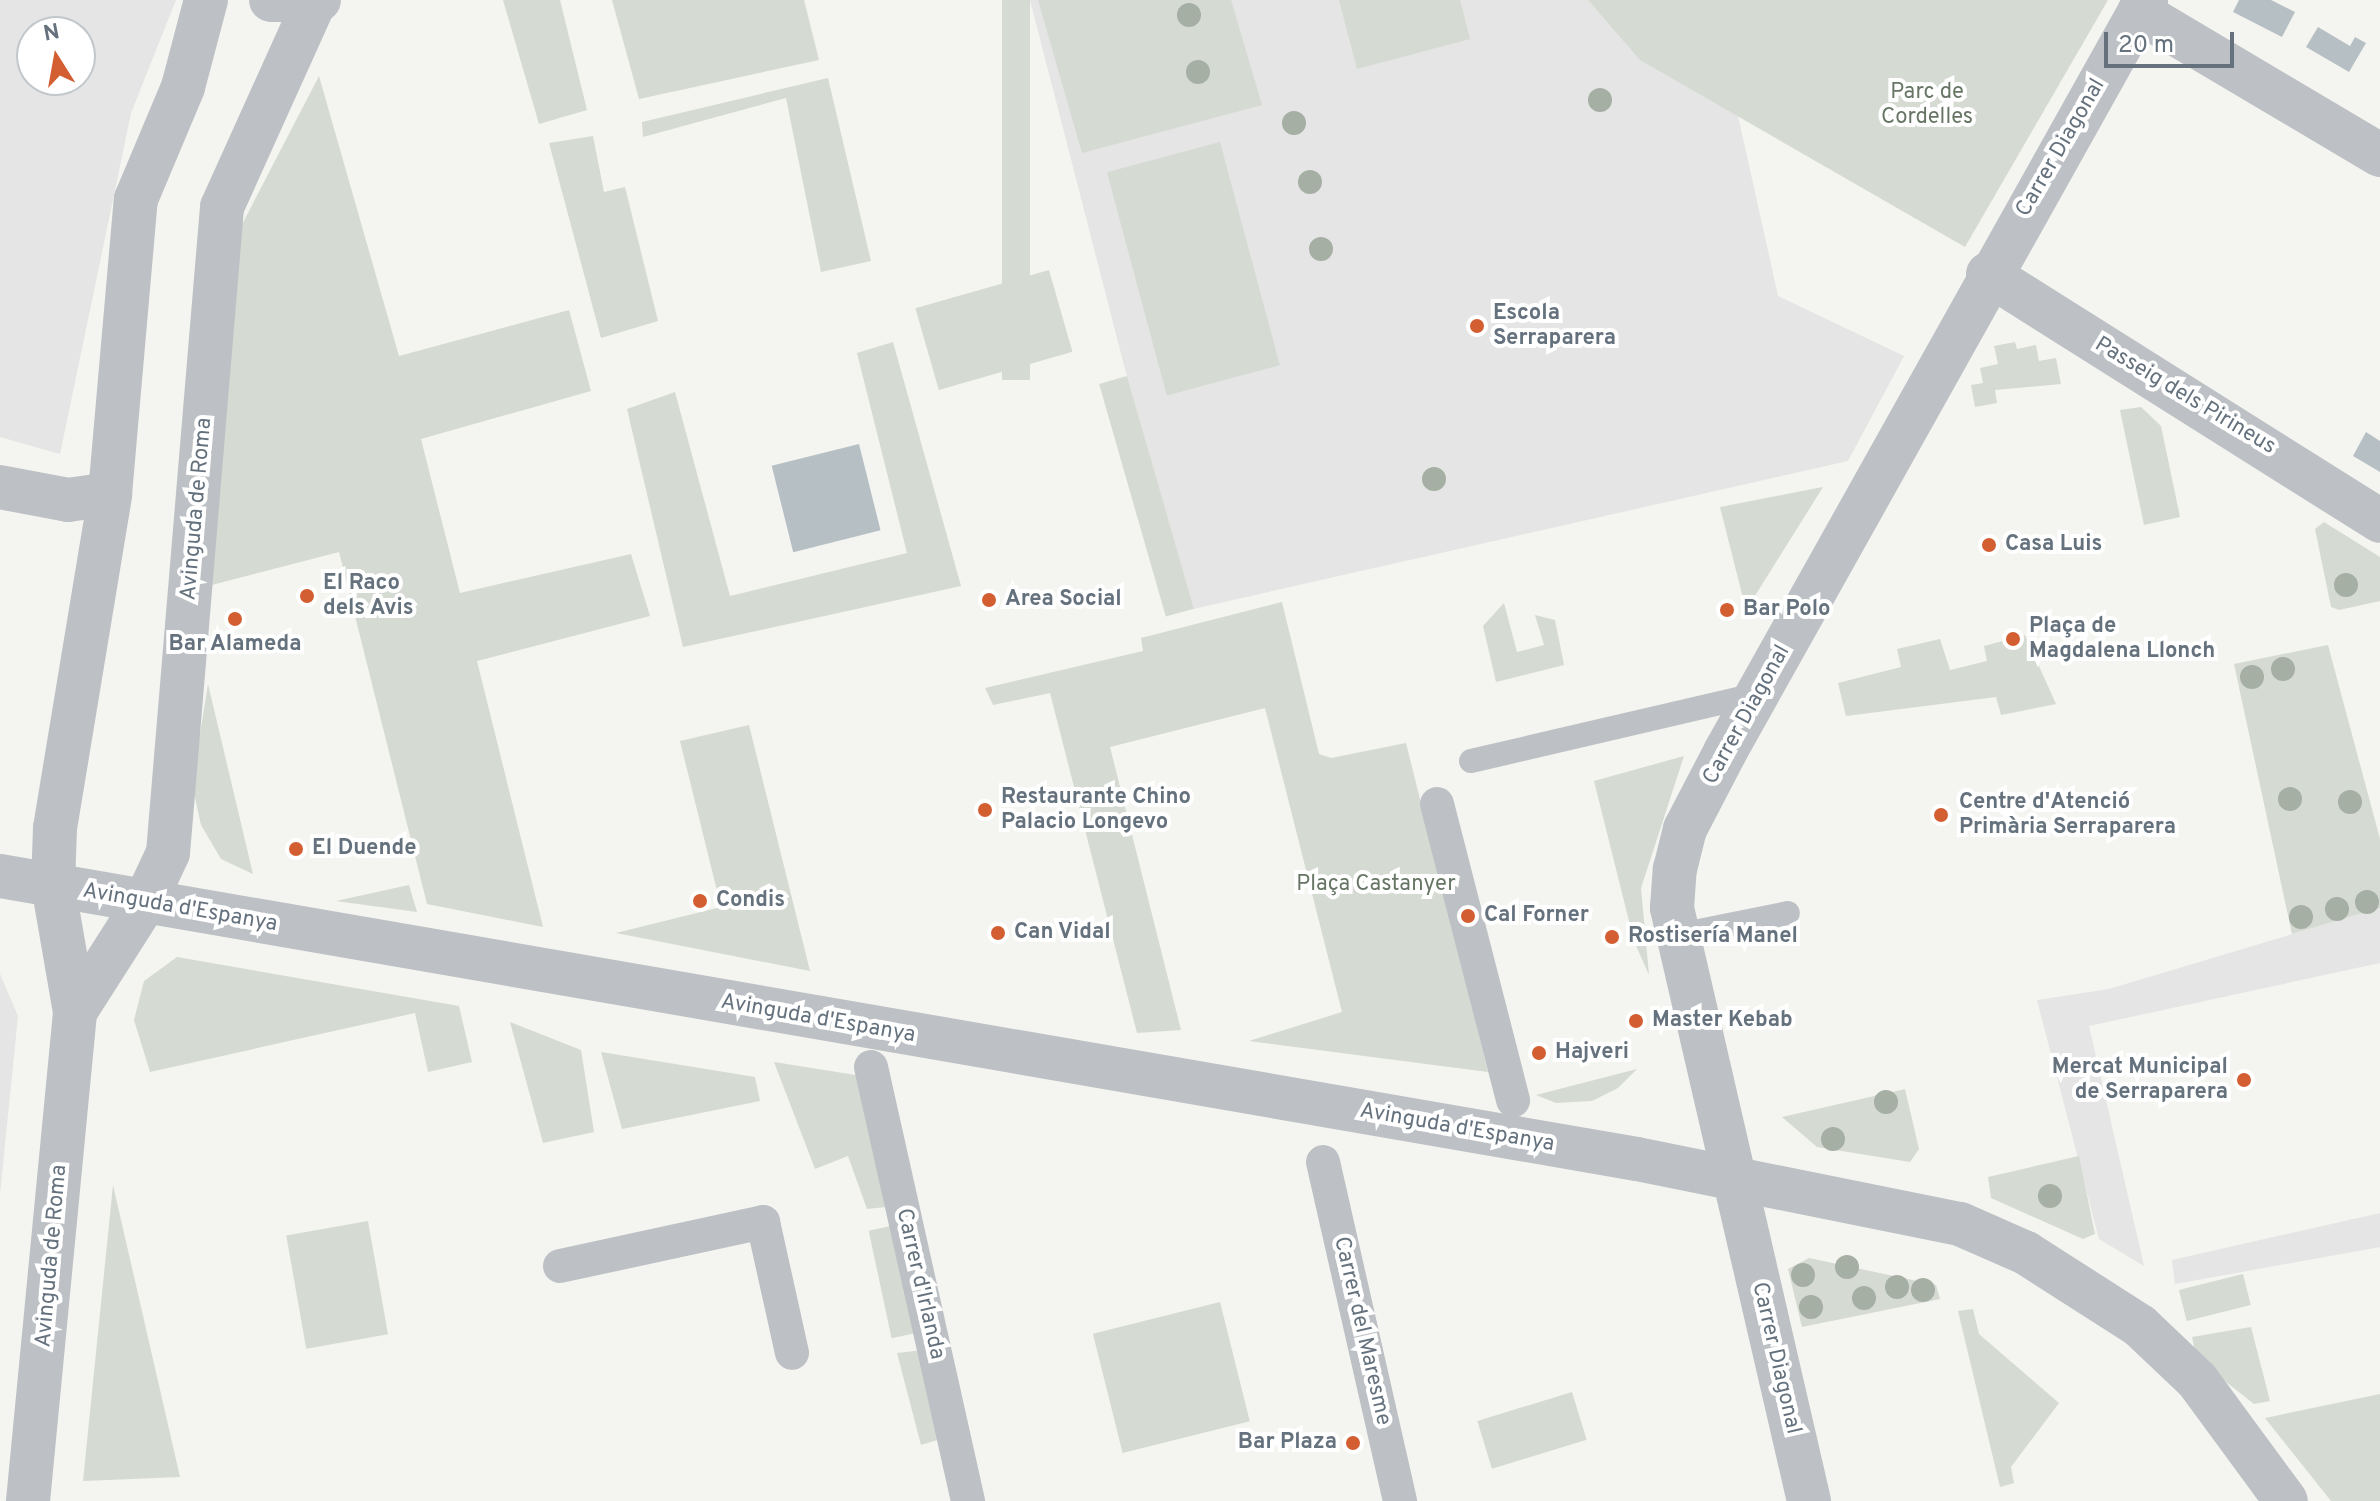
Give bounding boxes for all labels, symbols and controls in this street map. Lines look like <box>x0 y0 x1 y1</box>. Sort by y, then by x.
north arrow <box>16 16 96 96</box>
scale bar <box>2108 16 2238 66</box>
text: N <box>41 19 62 49</box>
text: 20 m <box>2118 31 2174 61</box>
street label: Carrer Diagonal <box>2011 74 2111 222</box>
park label: Parc de Cordelles <box>1881 79 1973 130</box>
place label: Escola Serraparera <box>1493 300 1616 352</box>
marker: Escola Serraparera <box>1468 317 1486 335</box>
street label: Passeig dels Pirineus <box>2090 331 2280 461</box>
street label: Avinguda de Roma <box>176 417 218 601</box>
place label: Casa Luis <box>2005 532 2102 558</box>
marker: Casa Luis <box>1980 536 1998 554</box>
place label: El Raco dels Avis <box>323 570 415 622</box>
marker: El Raco dels Avis <box>298 587 316 605</box>
place label: Area Social <box>1005 587 1122 613</box>
marker: Area Social <box>980 591 998 609</box>
place label: Bar Polo <box>1743 597 1831 623</box>
marker: Bar Polo <box>1718 601 1736 619</box>
marker: Bar Alameda <box>226 610 244 628</box>
place label: Plaça de Magdalena Llonch <box>2029 613 2215 664</box>
marker: Plaça de Magdalena Llonch <box>2004 630 2022 648</box>
place label: Bar Alameda <box>168 632 302 658</box>
street label: Carrer Diagonal <box>1698 641 1796 789</box>
place label: Restaurante Chino Palacio Longevo <box>1001 784 1191 836</box>
place label: Centre d'Atenció Primària Serraparera <box>1959 789 2176 840</box>
marker: Restaurante Chino Palacio Longevo <box>976 801 994 819</box>
marker: Centre d'Atenció Primària Serraparera <box>1930 804 1952 826</box>
place label: El Duende <box>312 836 416 862</box>
marker: El Duende <box>287 840 305 858</box>
park label: Plaça Castanyer <box>1296 872 1456 898</box>
street label: Avinguda d'Espanya <box>81 878 279 938</box>
place label: Condis <box>716 888 785 914</box>
marker: Condis <box>691 892 709 910</box>
place label: Cal Forner <box>1484 903 1589 929</box>
marker: Cal Forner <box>1459 907 1477 925</box>
place label: Can Vidal <box>1014 920 1112 946</box>
marker: Can Vidal <box>989 924 1007 942</box>
place label: Rostisería Manel <box>1628 924 1798 950</box>
marker: Rostisería Manel <box>1603 928 1621 946</box>
street label: Avinguda d'Espanya <box>719 989 917 1049</box>
place label: Master Kebab <box>1652 1008 1793 1034</box>
marker: Master Kebab <box>1627 1012 1645 1030</box>
place label: Hajveri <box>1555 1040 1629 1066</box>
marker: Hajveri <box>1530 1044 1548 1062</box>
place label: Mercat Municipal de Serraparera <box>2052 1054 2228 1106</box>
marker: Mercat Municipal de Serraparera <box>2235 1071 2253 1089</box>
street label: Avinguda d'Espanya <box>1358 1098 1556 1158</box>
street label: Avinguda de Roma <box>31 1164 73 1348</box>
street label: Carrer d'Irlanda <box>890 1206 950 1362</box>
street label: Carrer del Maresme <box>1327 1234 1397 1428</box>
street label: Carrer Diagonal <box>1746 1279 1806 1437</box>
place label: Bar Plaza <box>1238 1430 1337 1456</box>
marker: Bar Plaza <box>1344 1434 1362 1452</box>

